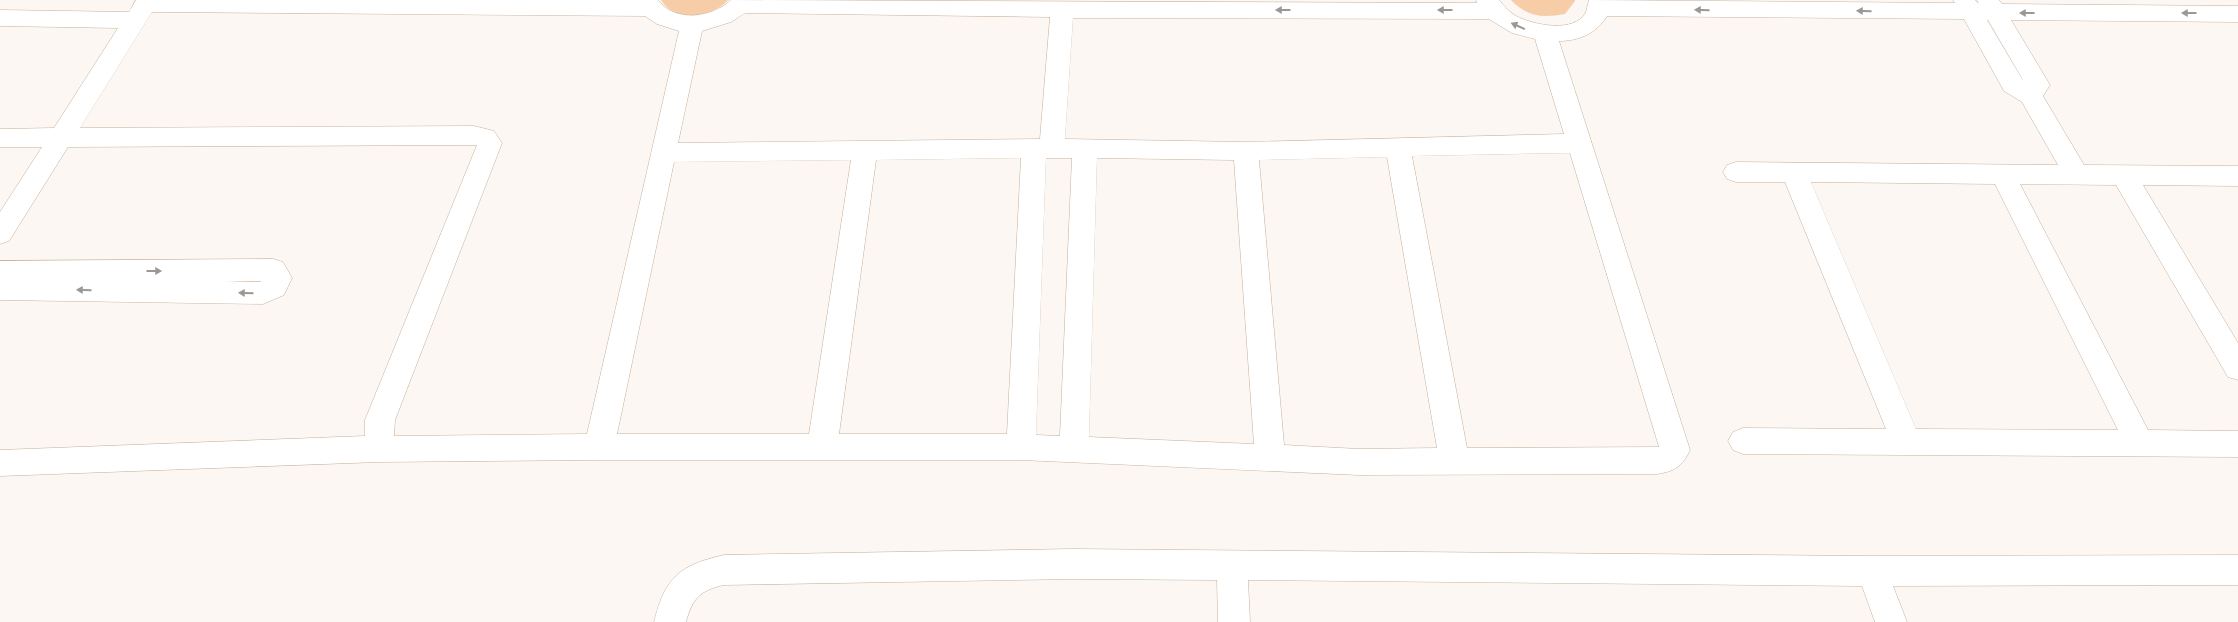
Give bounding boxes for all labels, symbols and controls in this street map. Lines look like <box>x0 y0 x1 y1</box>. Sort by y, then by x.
one-way arrow <box>1694 5 1710 13</box>
one-way arrow <box>1275 6 1291 14</box>
one-way arrow <box>1437 6 1453 14</box>
one-way arrow <box>1856 7 1872 15</box>
one-way arrow <box>2019 9 2035 17</box>
one-way arrow <box>2181 9 2197 17</box>
one-way arrow <box>1511 22 1525 30</box>
one-way arrow <box>146 267 162 275</box>
one-way arrow <box>75 286 91 294</box>
one-way arrow <box>238 288 254 296</box>

